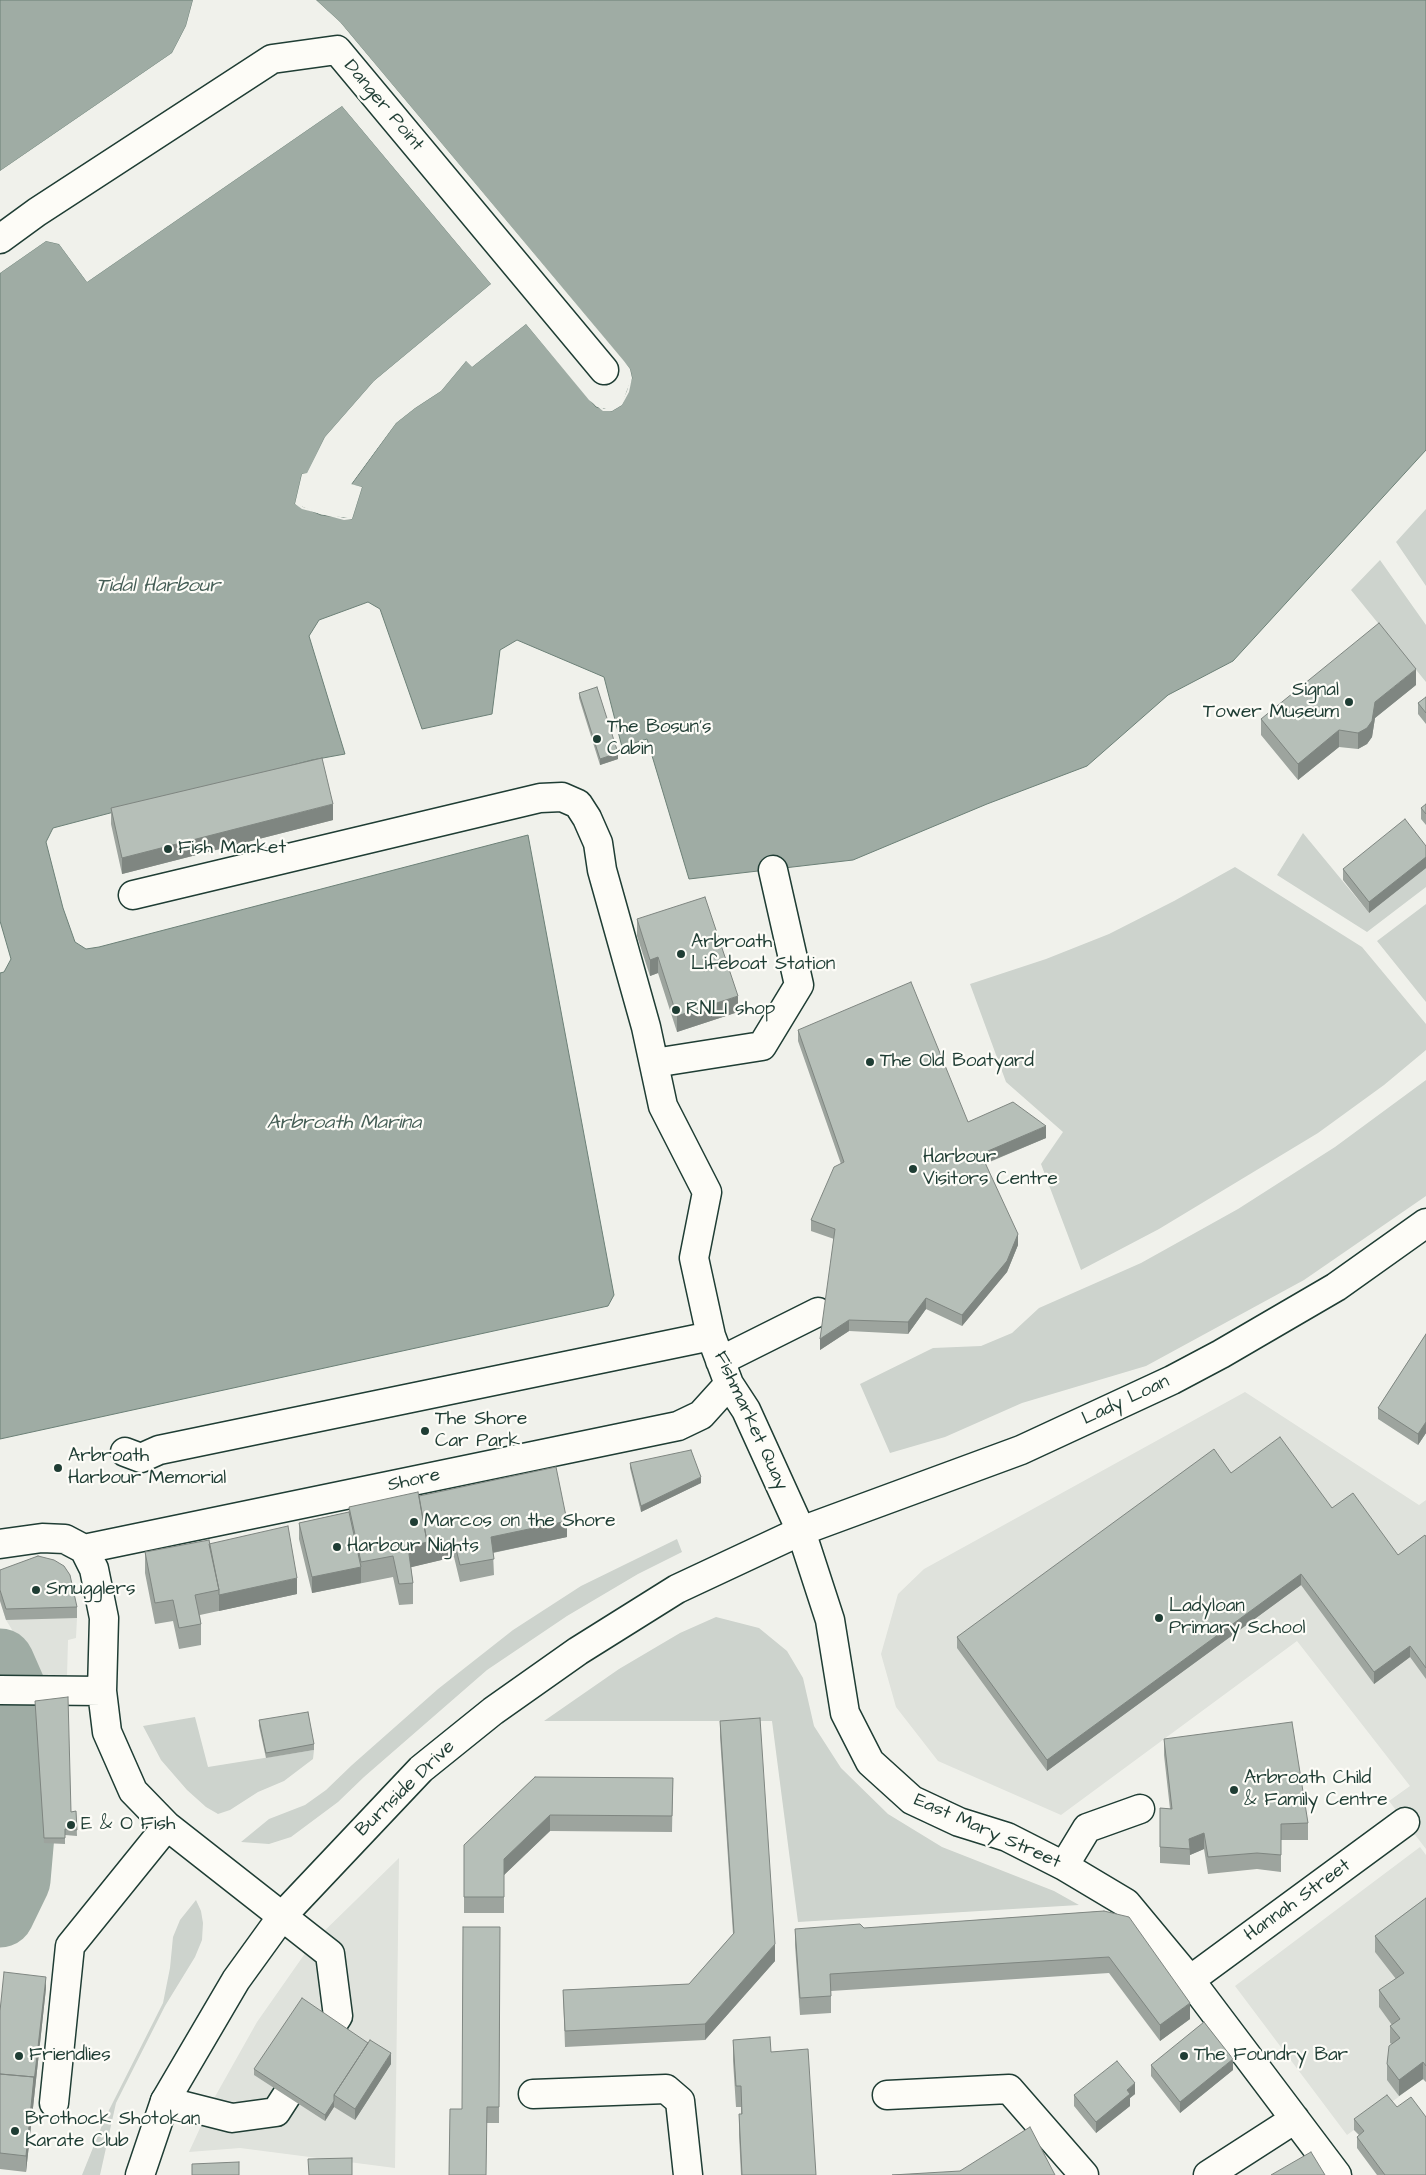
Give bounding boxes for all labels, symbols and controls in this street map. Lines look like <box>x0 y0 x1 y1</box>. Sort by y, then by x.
street label: Danger Point <box>338 56 428 156</box>
water label: Tidal Harbour <box>96 575 220 599</box>
place label: Signal Tower Museum <box>1203 680 1339 724</box>
marker: Signal Tower Museum <box>1343 696 1355 708</box>
place label: The Bosun's Cabin <box>607 717 712 761</box>
marker: The Bosun's Cabin <box>591 733 603 745</box>
place label: Fish Market <box>178 838 286 860</box>
marker: Fish Market <box>162 843 174 855</box>
place label: Arbroath Lifeboat Station <box>691 932 835 976</box>
marker: Arbroath Lifeboat Station <box>675 948 687 960</box>
place label: RNLI shop <box>686 999 775 1021</box>
marker: RNLI shop <box>670 1004 682 1016</box>
place label: The Old Boatyard <box>880 1051 1034 1073</box>
marker: The Old Boatyard <box>864 1056 876 1068</box>
water label: Arbroath Marina <box>267 1112 421 1136</box>
place label: Harbour Visitors Centre <box>923 1147 1058 1191</box>
marker: Harbour Visitors Centre <box>907 1163 919 1175</box>
street label: Fishmarket Quay <box>708 1348 792 1494</box>
street label: Lady Loan <box>1079 1371 1173 1431</box>
place label: The Shore Car Park <box>435 1409 527 1453</box>
marker: The Shore Car Park <box>419 1425 431 1437</box>
place label: Arbroath Harbour Memorial <box>68 1446 226 1490</box>
marker: Arbroath Harbour Memorial <box>52 1462 64 1474</box>
street label: Shore <box>386 1464 442 1498</box>
place label: Marcos on the Shore <box>424 1511 616 1533</box>
marker: Marcos on the Shore <box>408 1516 420 1528</box>
place label: Harbour Nights <box>347 1536 479 1558</box>
marker: Harbour Nights <box>331 1541 343 1553</box>
place label: Smugglers <box>46 1579 136 1601</box>
marker: Smugglers <box>30 1584 42 1596</box>
place label: Ladyloan Primary School <box>1169 1596 1305 1640</box>
marker: Ladyloan Primary School <box>1153 1612 1165 1624</box>
street label: Burnside Drive <box>352 1736 460 1842</box>
place label: Arbroath Child & Family Centre <box>1244 1768 1388 1812</box>
marker: Arbroath Child & Family Centre <box>1228 1784 1240 1796</box>
street label: East Mary Street <box>910 1789 1064 1875</box>
place label: E & O Fish <box>81 1814 175 1836</box>
marker: E & O Fish <box>65 1819 77 1831</box>
street label: Hannah Street <box>1241 1855 1355 1947</box>
place label: Friendlies <box>29 2045 111 2067</box>
place label: The Foundry Bar <box>1194 2045 1348 2067</box>
marker: Friendlies <box>13 2050 25 2062</box>
marker: The Foundry Bar <box>1178 2050 1190 2062</box>
place label: Brothock Shotokan Karate Club <box>25 2109 200 2153</box>
marker: Brothock Shotokan Karate Club <box>9 2125 21 2137</box>

